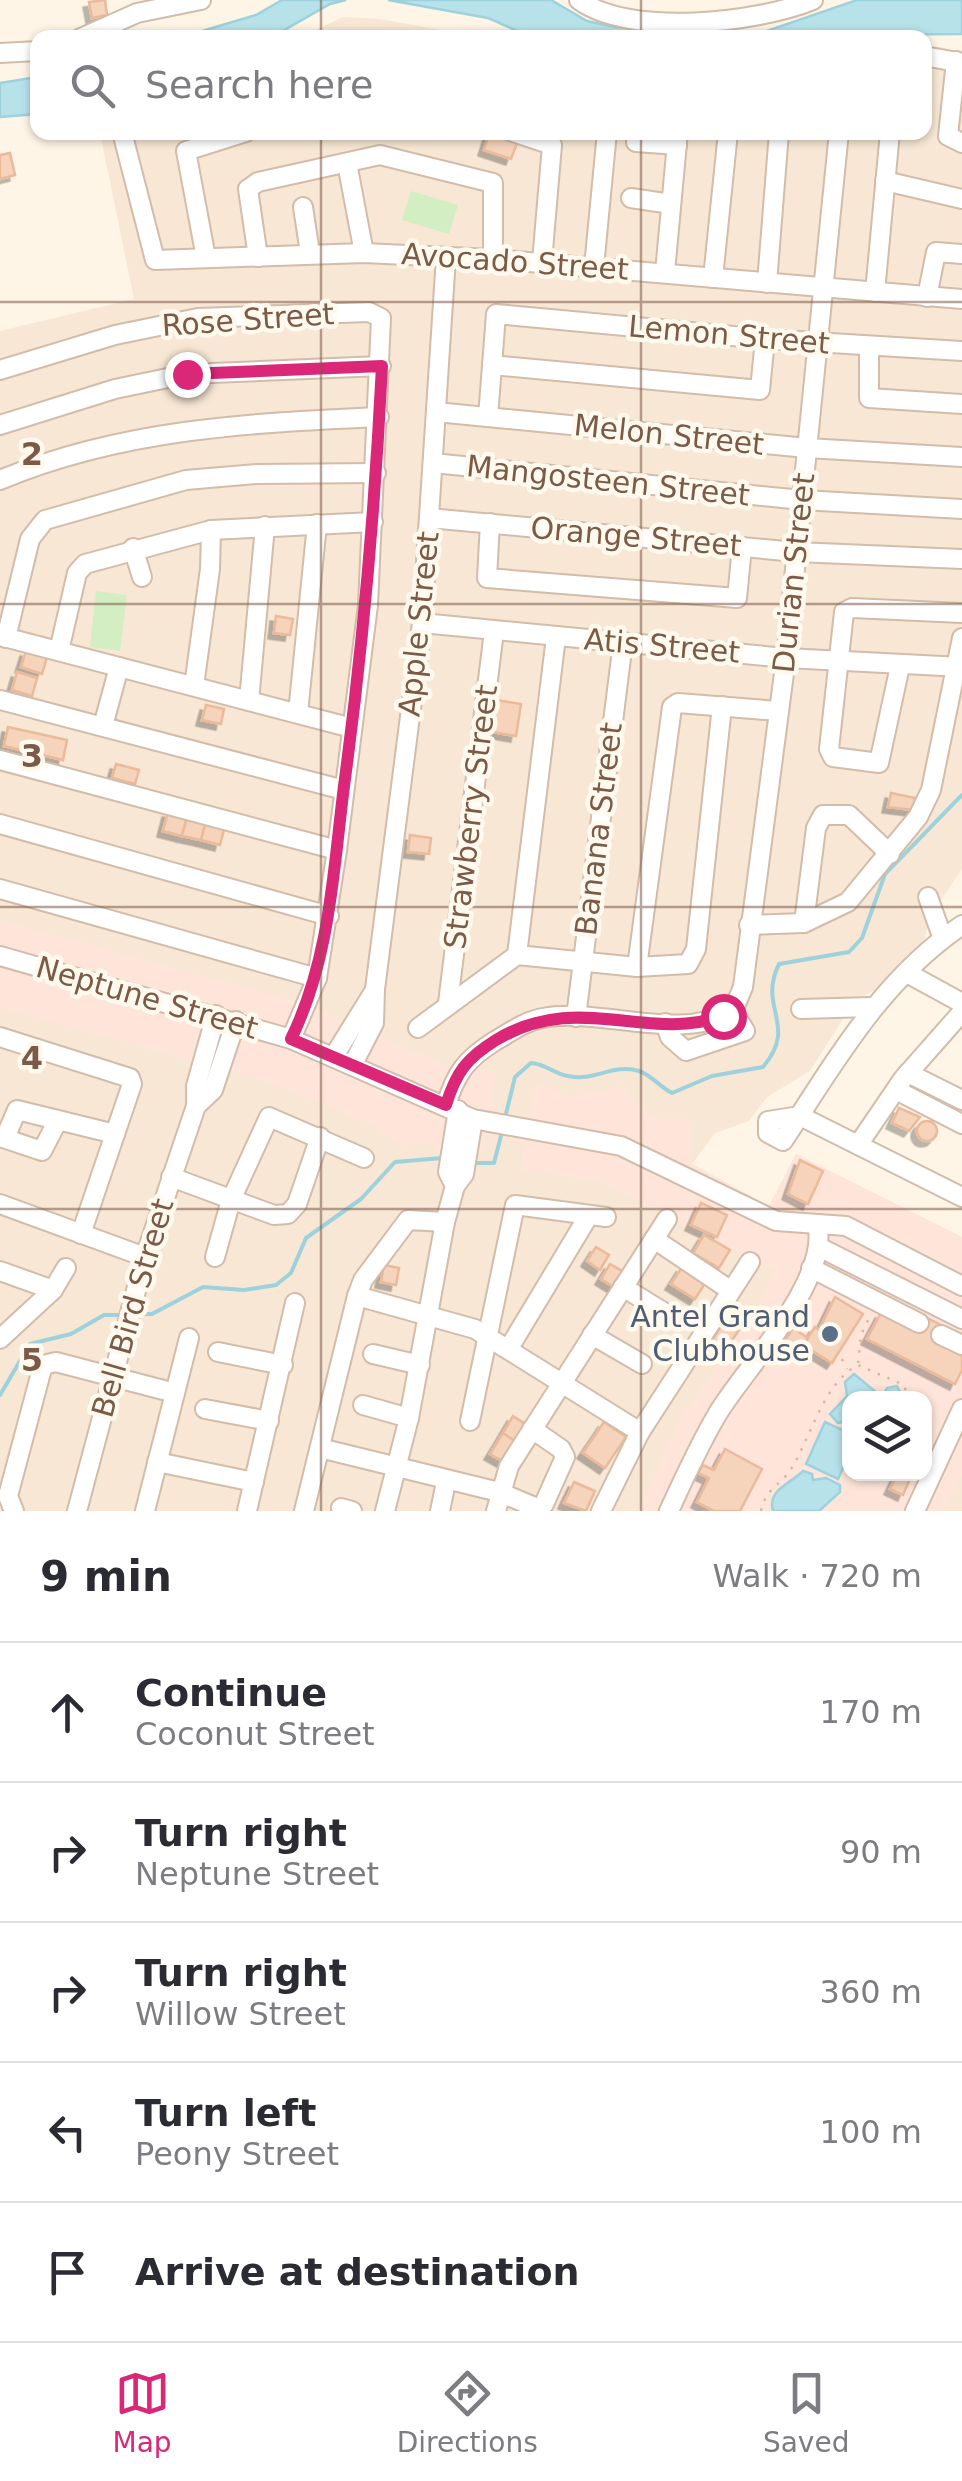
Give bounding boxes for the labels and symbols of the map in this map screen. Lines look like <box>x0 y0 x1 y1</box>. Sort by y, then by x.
street label: Avocado Street <box>400 236 630 287</box>
street label: Rose Street <box>161 296 336 343</box>
street label: Lemon Street <box>627 308 831 361</box>
route end <box>165 352 211 398</box>
street label: Melon Street <box>572 407 766 462</box>
text: 2 <box>21 435 43 473</box>
street label: Mangosteen Street <box>465 448 752 513</box>
street label: Durian Street <box>766 471 821 675</box>
street label: Orange Street <box>529 510 743 563</box>
street label: Apple Street <box>391 529 446 718</box>
street label: Atis Street <box>583 621 742 670</box>
street label: Strawberry Street <box>437 682 504 951</box>
street label: Banana Street <box>568 720 629 937</box>
text: 3 <box>21 737 43 775</box>
street label: Neptune Street <box>32 949 262 1046</box>
route start <box>701 994 747 1040</box>
text: 4 <box>21 1039 43 1077</box>
street label: Bell Bird Street <box>85 1194 181 1421</box>
place label: Antel Grand Clubhouse <box>630 1299 810 1368</box>
marker: Antel Grand Clubhouse <box>819 1323 841 1345</box>
text: 5 <box>21 1341 43 1379</box>

